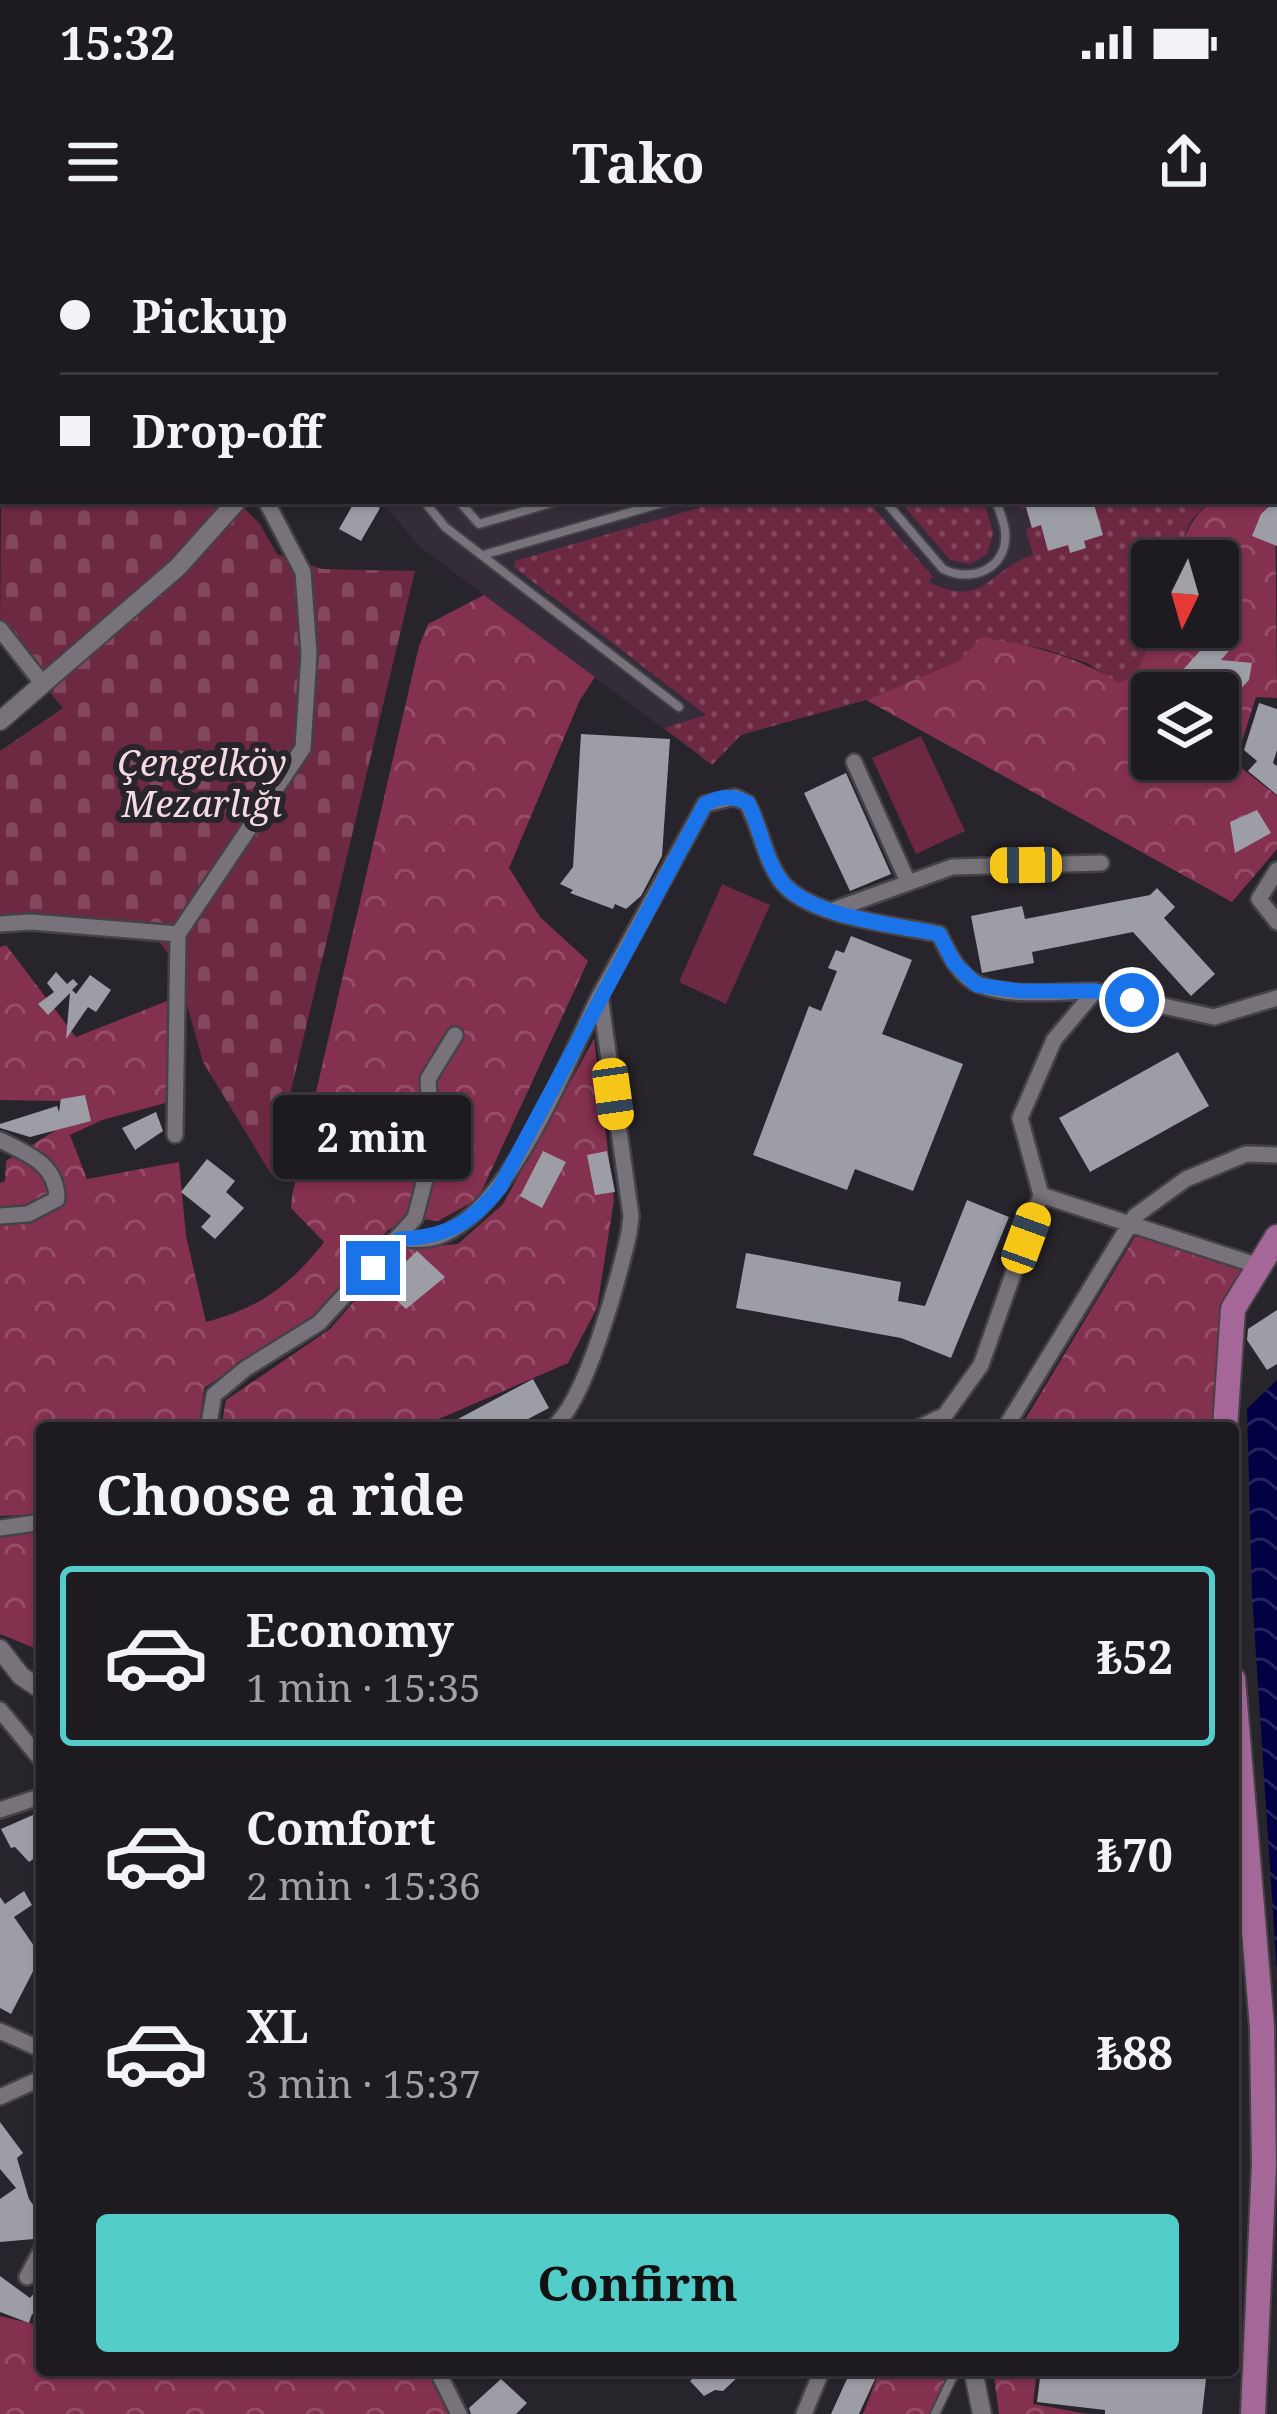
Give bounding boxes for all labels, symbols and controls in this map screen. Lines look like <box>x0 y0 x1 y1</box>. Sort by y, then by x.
text: 15:32 <box>60 12 175 73</box>
text: Tako <box>572 125 705 199</box>
icon: menu <box>60 129 126 195</box>
icon: share <box>1151 129 1217 195</box>
text: Pickup <box>132 285 288 346</box>
text: Drop-off <box>132 400 323 461</box>
north arrow <box>1131 540 1239 648</box>
map controls <box>1131 540 1239 780</box>
button: layers <box>1131 672 1239 780</box>
park label: Çengelköy Mezarlığı <box>117 738 287 828</box>
car <box>990 846 1062 884</box>
route start <box>1105 973 1159 1027</box>
car <box>590 1056 636 1132</box>
callout: 2 min <box>274 1094 472 1178</box>
text: 2 min <box>317 1110 427 1163</box>
car <box>997 1198 1055 1278</box>
route end <box>346 1241 400 1295</box>
text: Choose a ride <box>96 1457 465 1531</box>
text: Economy <box>246 1599 454 1660</box>
icon: car <box>102 1602 210 1710</box>
text: ₺52 <box>1097 1626 1173 1687</box>
text: 1 min · 15:35 <box>246 1660 481 1713</box>
text: Comfort <box>246 1797 436 1858</box>
icon: car <box>102 1800 210 1908</box>
text: ₺70 <box>1097 1824 1173 1885</box>
text: 2 min · 15:36 <box>246 1858 481 1911</box>
text: XL <box>246 1995 308 2056</box>
icon: car <box>102 1998 210 2106</box>
text: ₺88 <box>1097 2022 1173 2083</box>
text: 3 min · 15:37 <box>246 2056 481 2109</box>
button: Confirm <box>96 2214 1179 2352</box>

